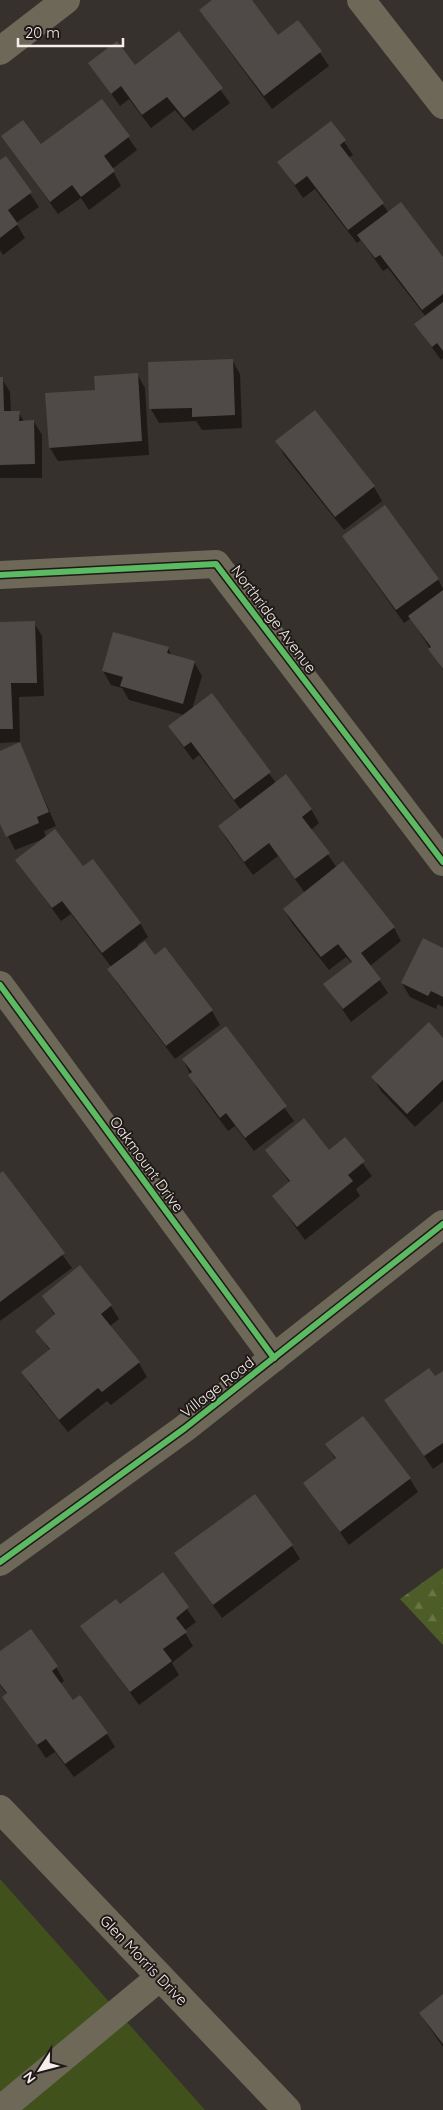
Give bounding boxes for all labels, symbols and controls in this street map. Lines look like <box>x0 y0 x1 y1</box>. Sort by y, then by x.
scale bar <box>18 15 122 47</box>
text: 20 m <box>25 23 60 42</box>
street label: Northridge Avenue <box>227 561 321 677</box>
street label: Oakmount Drive <box>106 1112 188 1216</box>
street label: Village Road <box>176 1352 258 1422</box>
street label: Glen Morris Drive <box>96 1911 192 2009</box>
north arrow <box>15 2045 65 2095</box>
text: N <box>19 2068 40 2087</box>

